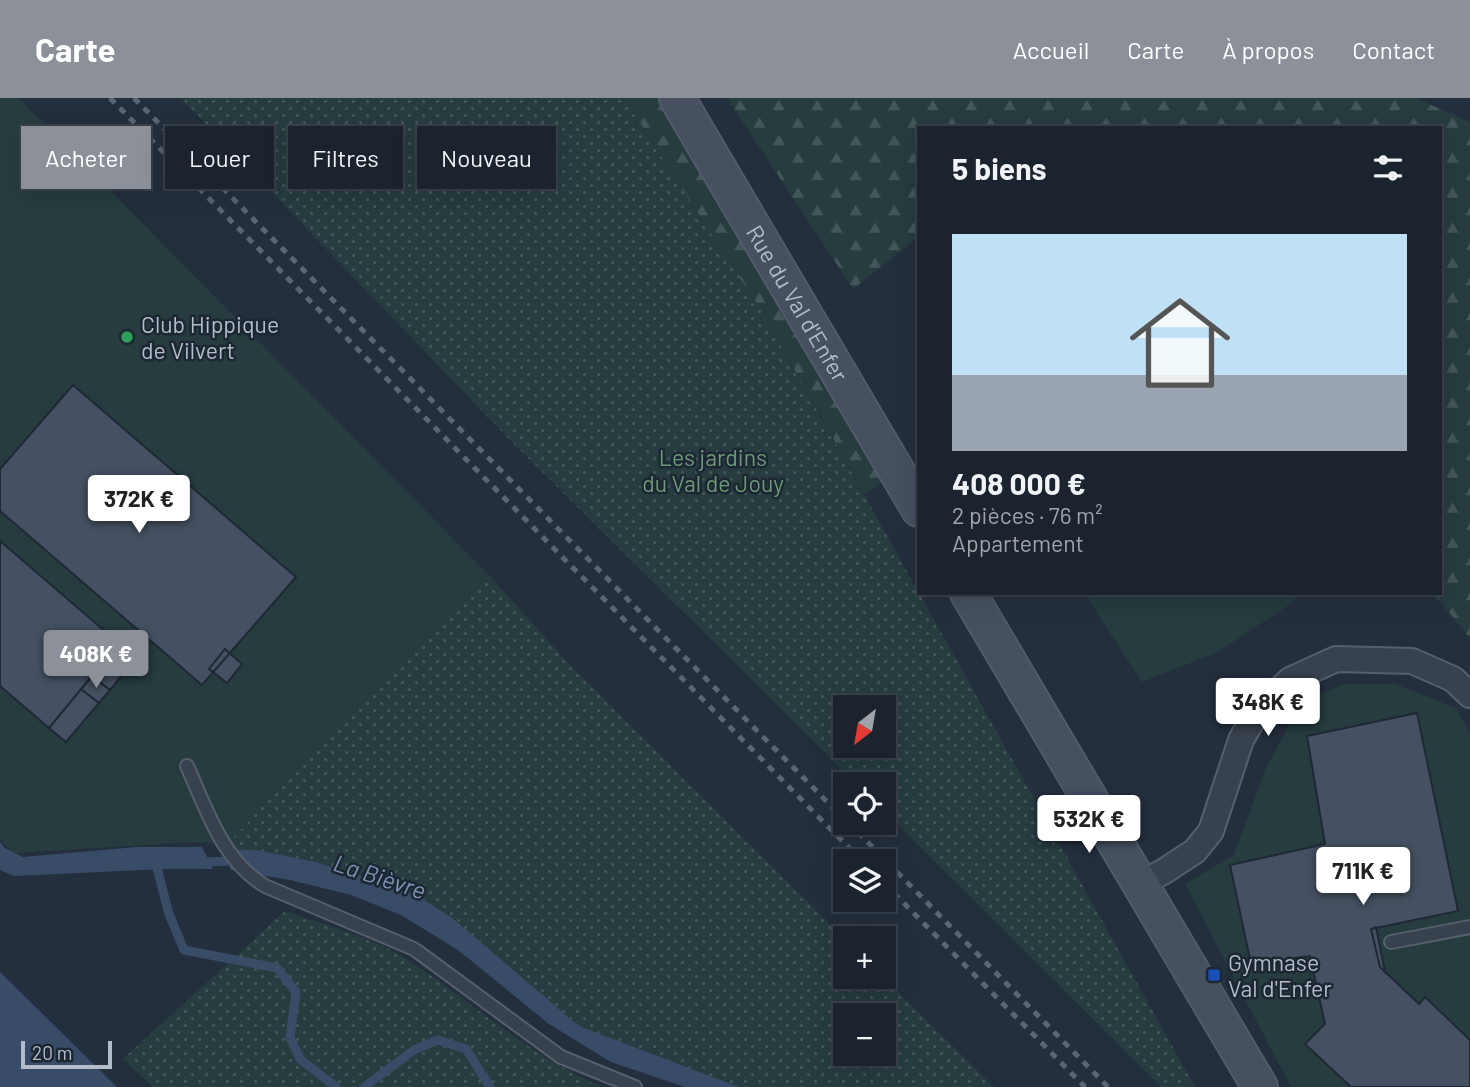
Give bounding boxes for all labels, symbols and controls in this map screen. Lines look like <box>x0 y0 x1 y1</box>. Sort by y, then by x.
text: Carte <box>35 29 116 69</box>
text: Accueil <box>1013 35 1089 64</box>
text: Carte <box>1127 35 1184 64</box>
text: À propos <box>1222 35 1314 64</box>
text: Contact <box>1352 35 1435 64</box>
chip: Acheter <box>21 126 151 189</box>
chip: Louer <box>165 126 274 189</box>
chip: Filtres <box>288 126 403 189</box>
chip: Nouveau <box>417 126 556 189</box>
icon: filters <box>1369 149 1407 187</box>
text: 5 biens <box>952 150 1047 186</box>
street label: Rue du Val d'Enfer <box>741 220 855 387</box>
icon: home <box>1117 280 1243 406</box>
place label: Club Hippique de Vilvert <box>141 310 279 364</box>
marker: Club Hippique de Vilvert <box>119 329 135 345</box>
park label: Les jardins du Val de Jouy <box>642 443 784 497</box>
text: 408 000 € <box>952 465 1086 501</box>
pin: 372K € <box>82 476 196 535</box>
text: 372K € <box>104 484 174 512</box>
text: 2 pièces · 76 m² <box>952 501 1103 529</box>
text: Appartement <box>952 529 1084 557</box>
pin: 408K € <box>39 630 153 690</box>
text: 408K € <box>59 639 133 667</box>
pin: 348K € <box>1211 678 1325 738</box>
text: 348K € <box>1232 687 1304 715</box>
north arrow <box>833 695 896 758</box>
map controls <box>833 695 896 1066</box>
button: locate <box>833 772 896 835</box>
pin: 532K € <box>1032 796 1146 855</box>
text: 532K € <box>1053 804 1125 832</box>
water label: La Bièvre <box>330 848 430 904</box>
pin: 711K € <box>1306 848 1420 907</box>
button: layers <box>833 849 896 912</box>
text: 711K € <box>1332 856 1394 884</box>
button: + <box>833 926 896 989</box>
place label: Gymnase Val d'Enfer <box>1228 948 1332 1002</box>
marker: Gymnase Val d'Enfer <box>1206 967 1222 983</box>
button: − <box>833 1003 896 1066</box>
scale bar <box>21 1038 112 1070</box>
text: 20 m <box>32 1041 72 1064</box>

